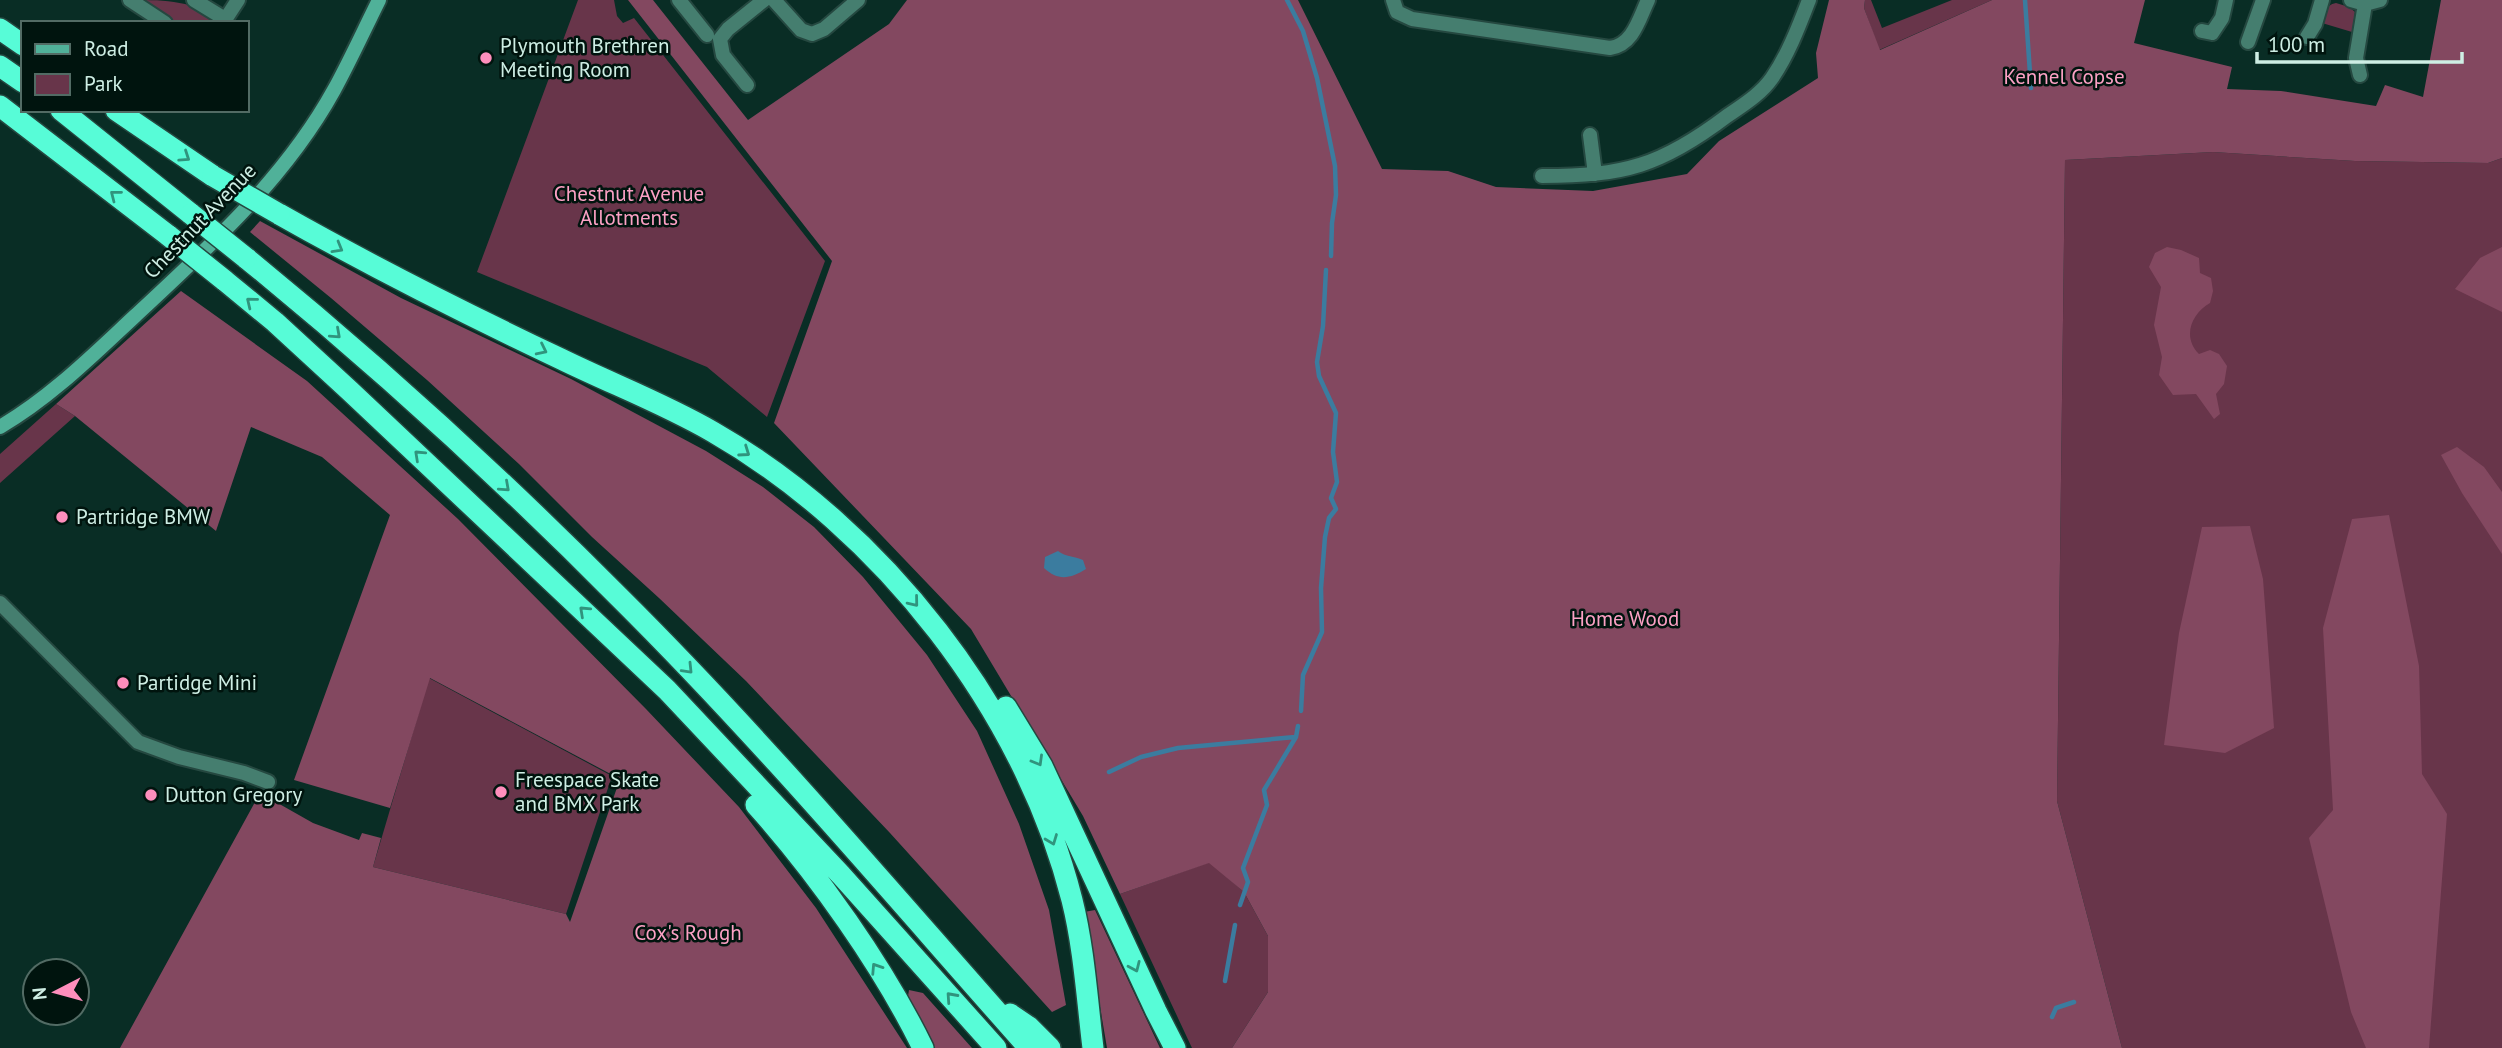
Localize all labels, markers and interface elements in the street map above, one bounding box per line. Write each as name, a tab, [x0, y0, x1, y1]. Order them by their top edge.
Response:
legend	[21, 21, 248, 112]
scale bar	[2257, 21, 2462, 65]
text: 100 m	[2268, 31, 2325, 58]
place label: Plymouth Brethren Meeting Room	[500, 32, 669, 83]
text: Road	[84, 35, 128, 62]
marker: Plymouth Brethren Meeting Room	[478, 50, 494, 66]
park label: Kennel Copse	[2003, 63, 2125, 90]
text: Park	[84, 70, 123, 97]
one-way arrow	[177, 148, 190, 161]
street label: Chestnut Avenue	[138, 157, 262, 284]
park label: Chestnut Avenue Allotments	[554, 180, 704, 231]
one-way arrow	[110, 190, 122, 203]
one-way arrow	[331, 240, 344, 253]
one-way arrow	[246, 298, 259, 310]
one-way arrow	[327, 326, 340, 338]
one-way arrow	[535, 341, 547, 355]
one-way arrow	[737, 444, 750, 456]
one-way arrow	[414, 451, 427, 464]
one-way arrow	[497, 478, 510, 491]
place label: Partridge BMW	[76, 503, 211, 530]
marker: Partridge BMW	[54, 509, 70, 525]
one-way arrow	[906, 594, 918, 607]
park label: Home Wood	[1571, 605, 1679, 632]
one-way arrow	[579, 607, 592, 620]
one-way arrow	[680, 661, 692, 674]
place label: Partidge Mini	[137, 669, 257, 696]
marker: Partidge Mini	[115, 675, 131, 691]
one-way arrow	[1030, 753, 1043, 766]
place label: Freespace Skate and BMX Park	[515, 766, 659, 817]
place label: Dutton Gregory	[165, 781, 303, 808]
marker: Freespace Skate and BMX Park	[493, 784, 509, 800]
marker: Dutton Gregory	[143, 787, 159, 803]
one-way arrow	[1044, 833, 1058, 845]
park label: Cox's Rough	[634, 919, 742, 946]
north arrow	[21, 957, 91, 1027]
one-way arrow	[1127, 959, 1141, 972]
one-way arrow	[872, 963, 885, 976]
text: N	[27, 986, 52, 1001]
one-way arrow	[946, 992, 959, 1005]

